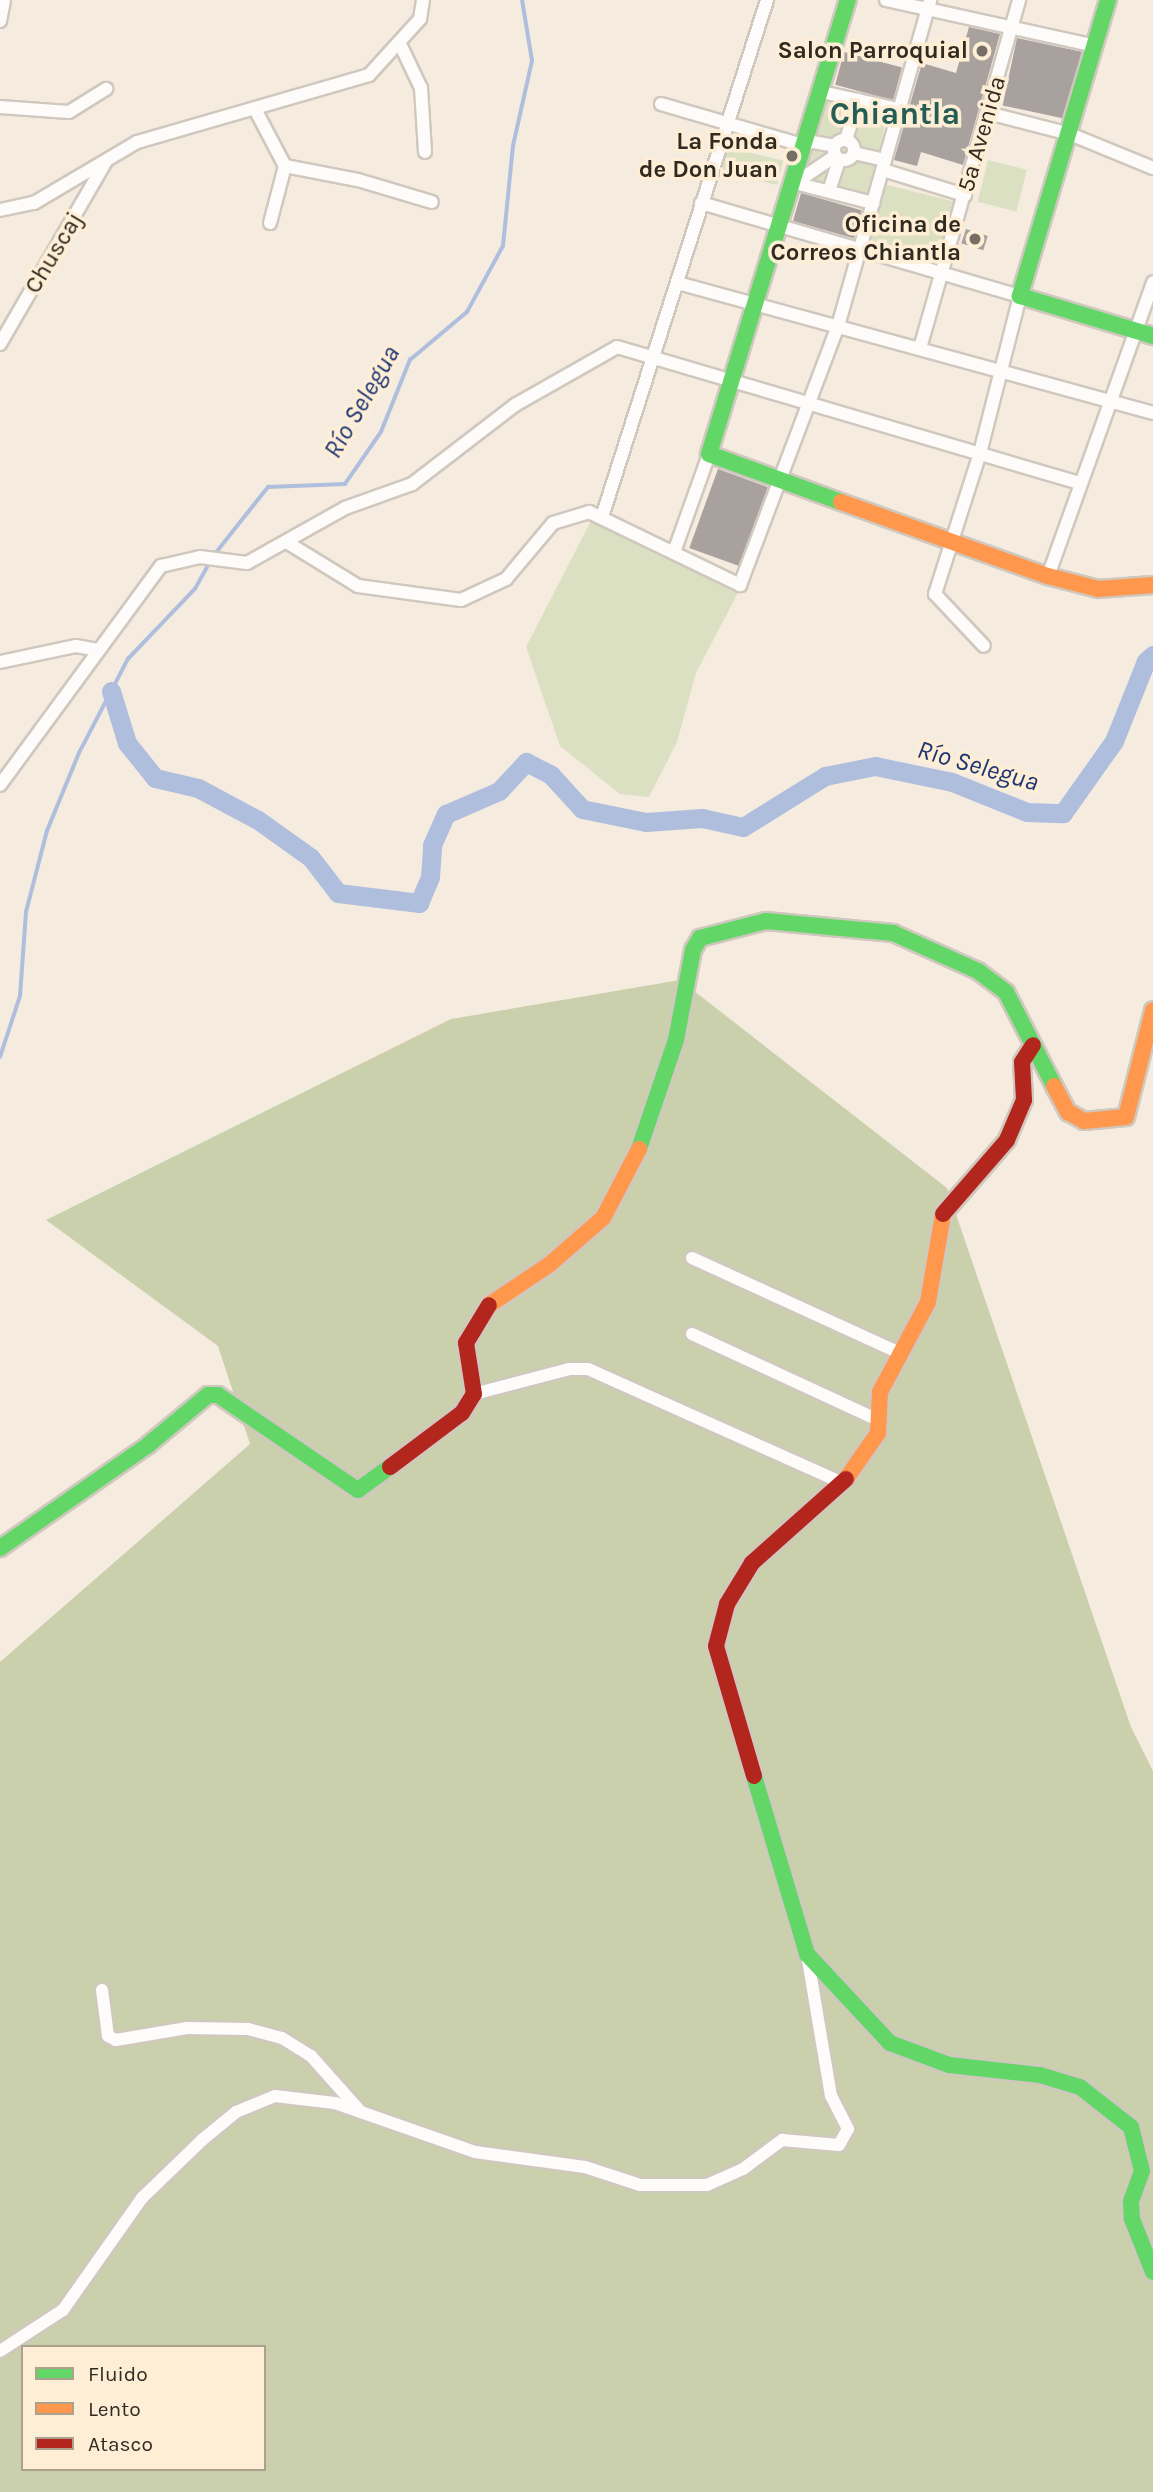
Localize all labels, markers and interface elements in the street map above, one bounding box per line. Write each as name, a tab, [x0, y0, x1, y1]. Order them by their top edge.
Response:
place label: Salon Parroquial	[777, 37, 968, 65]
marker: Salon Parroquial	[974, 43, 990, 59]
street label: 5a Avenida	[952, 73, 1012, 195]
district label: Chiantla	[830, 95, 960, 133]
place label: La Fonda de Don Juan	[639, 128, 778, 184]
marker: La Fonda de Don Juan	[784, 148, 800, 164]
street label: Chuscaj	[19, 207, 89, 299]
place label: Oficina de Correos Chiantla	[771, 211, 961, 267]
marker: Oficina de Correos Chiantla	[967, 231, 983, 247]
water label: Río Selegua	[317, 340, 407, 464]
water label: Río Selegua	[914, 734, 1042, 798]
legend	[21, 2345, 266, 2471]
text: Fluido	[88, 2362, 148, 2386]
text: Lento	[88, 2397, 141, 2421]
text: Atasco	[88, 2432, 153, 2456]

